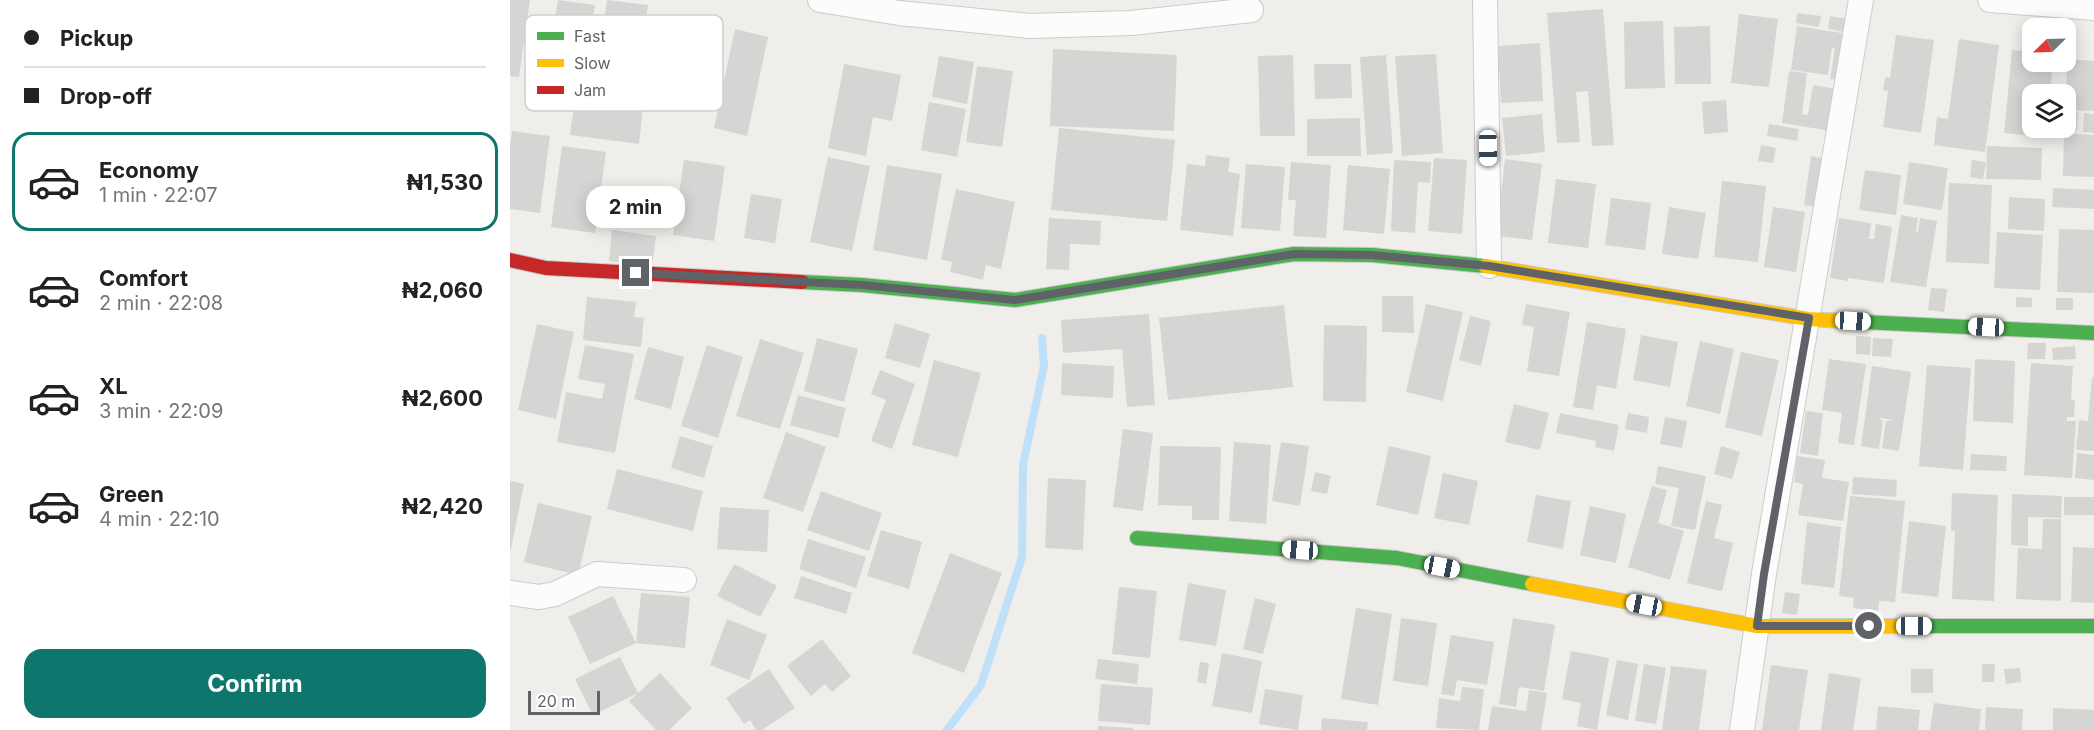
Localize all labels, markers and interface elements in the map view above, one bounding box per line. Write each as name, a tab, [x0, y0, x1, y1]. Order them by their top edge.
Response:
legend	[525, 15, 723, 111]
north arrow	[2022, 18, 2076, 72]
map controls	[2022, 18, 2076, 138]
text: Pickup	[60, 25, 134, 51]
text: Fast	[574, 26, 606, 46]
text: Slow	[574, 53, 611, 73]
text: Jam	[574, 80, 606, 100]
text: Drop-off	[60, 83, 152, 109]
button: layers	[2022, 84, 2076, 138]
car	[1479, 130, 1497, 166]
icon: car	[27, 155, 81, 209]
text: Economy	[99, 157, 199, 183]
text: ₦1,530	[407, 169, 483, 195]
text: 1 min · 22:07	[99, 183, 218, 207]
callout: 2 min	[586, 186, 686, 228]
text: 2 min	[609, 195, 662, 219]
route end	[622, 259, 649, 286]
icon: car	[27, 263, 81, 317]
text: Comfort	[99, 265, 188, 291]
text: ₦2,060	[402, 277, 483, 303]
text: 2 min · 22:08	[99, 291, 223, 315]
car	[1835, 311, 1871, 331]
car	[1968, 317, 2004, 337]
icon: car	[27, 371, 81, 425]
text: XL	[99, 373, 128, 399]
text: ₦2,600	[402, 385, 483, 411]
text: 3 min · 22:09	[99, 399, 223, 423]
icon: car	[27, 479, 81, 533]
text: Green	[99, 481, 164, 507]
text: ₦2,420	[402, 493, 483, 519]
text: 4 min · 22:10	[99, 507, 220, 531]
car	[1281, 540, 1319, 560]
car	[1423, 555, 1461, 579]
car	[1625, 593, 1663, 617]
route start	[1855, 612, 1882, 639]
car	[1896, 617, 1932, 635]
button: Confirm	[24, 649, 486, 718]
scale bar	[528, 688, 600, 716]
text: 20 m	[537, 691, 575, 711]

